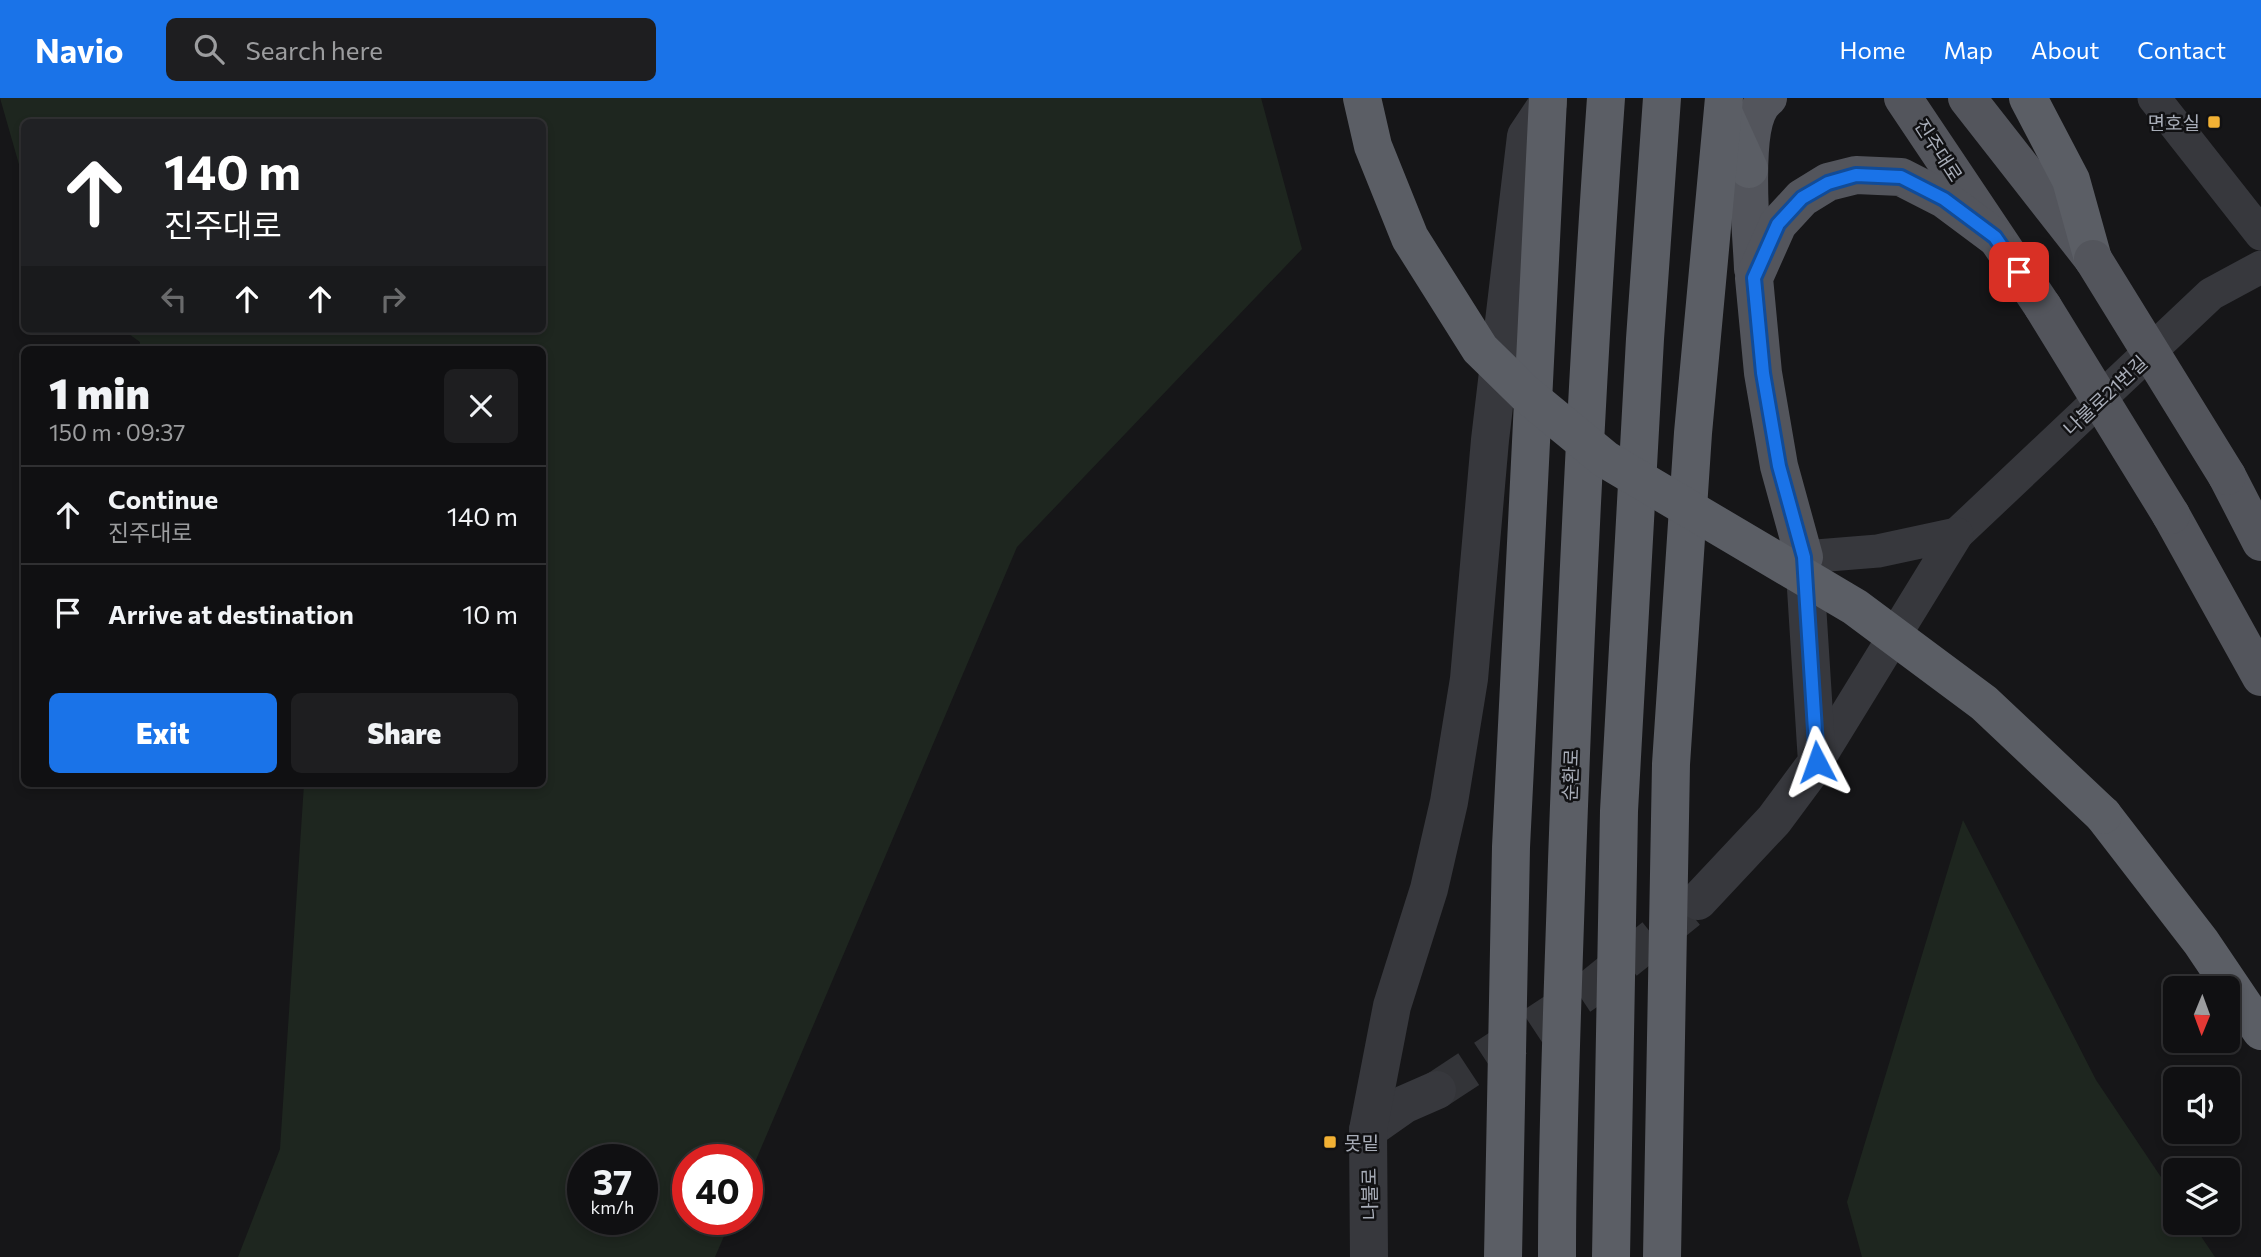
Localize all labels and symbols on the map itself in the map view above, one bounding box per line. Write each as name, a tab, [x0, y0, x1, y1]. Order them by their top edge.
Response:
place label: 면호실	[2148, 111, 2200, 134]
street label: 진주대로	[1910, 114, 1968, 186]
marker: 면호실	[2206, 114, 2222, 130]
pin	[1989, 242, 2049, 302]
street label: 나불로21번길	[2058, 350, 2152, 440]
position arrow	[1780, 725, 1854, 799]
street label: 순환로	[1558, 748, 1582, 802]
north arrow	[2163, 976, 2240, 1054]
place label: 못밑	[1344, 1131, 1379, 1154]
marker: 못밑	[1322, 1134, 1338, 1150]
speed limit sign: 40	[672, 1144, 763, 1235]
street label: 나불로	[1357, 1168, 1381, 1220]

